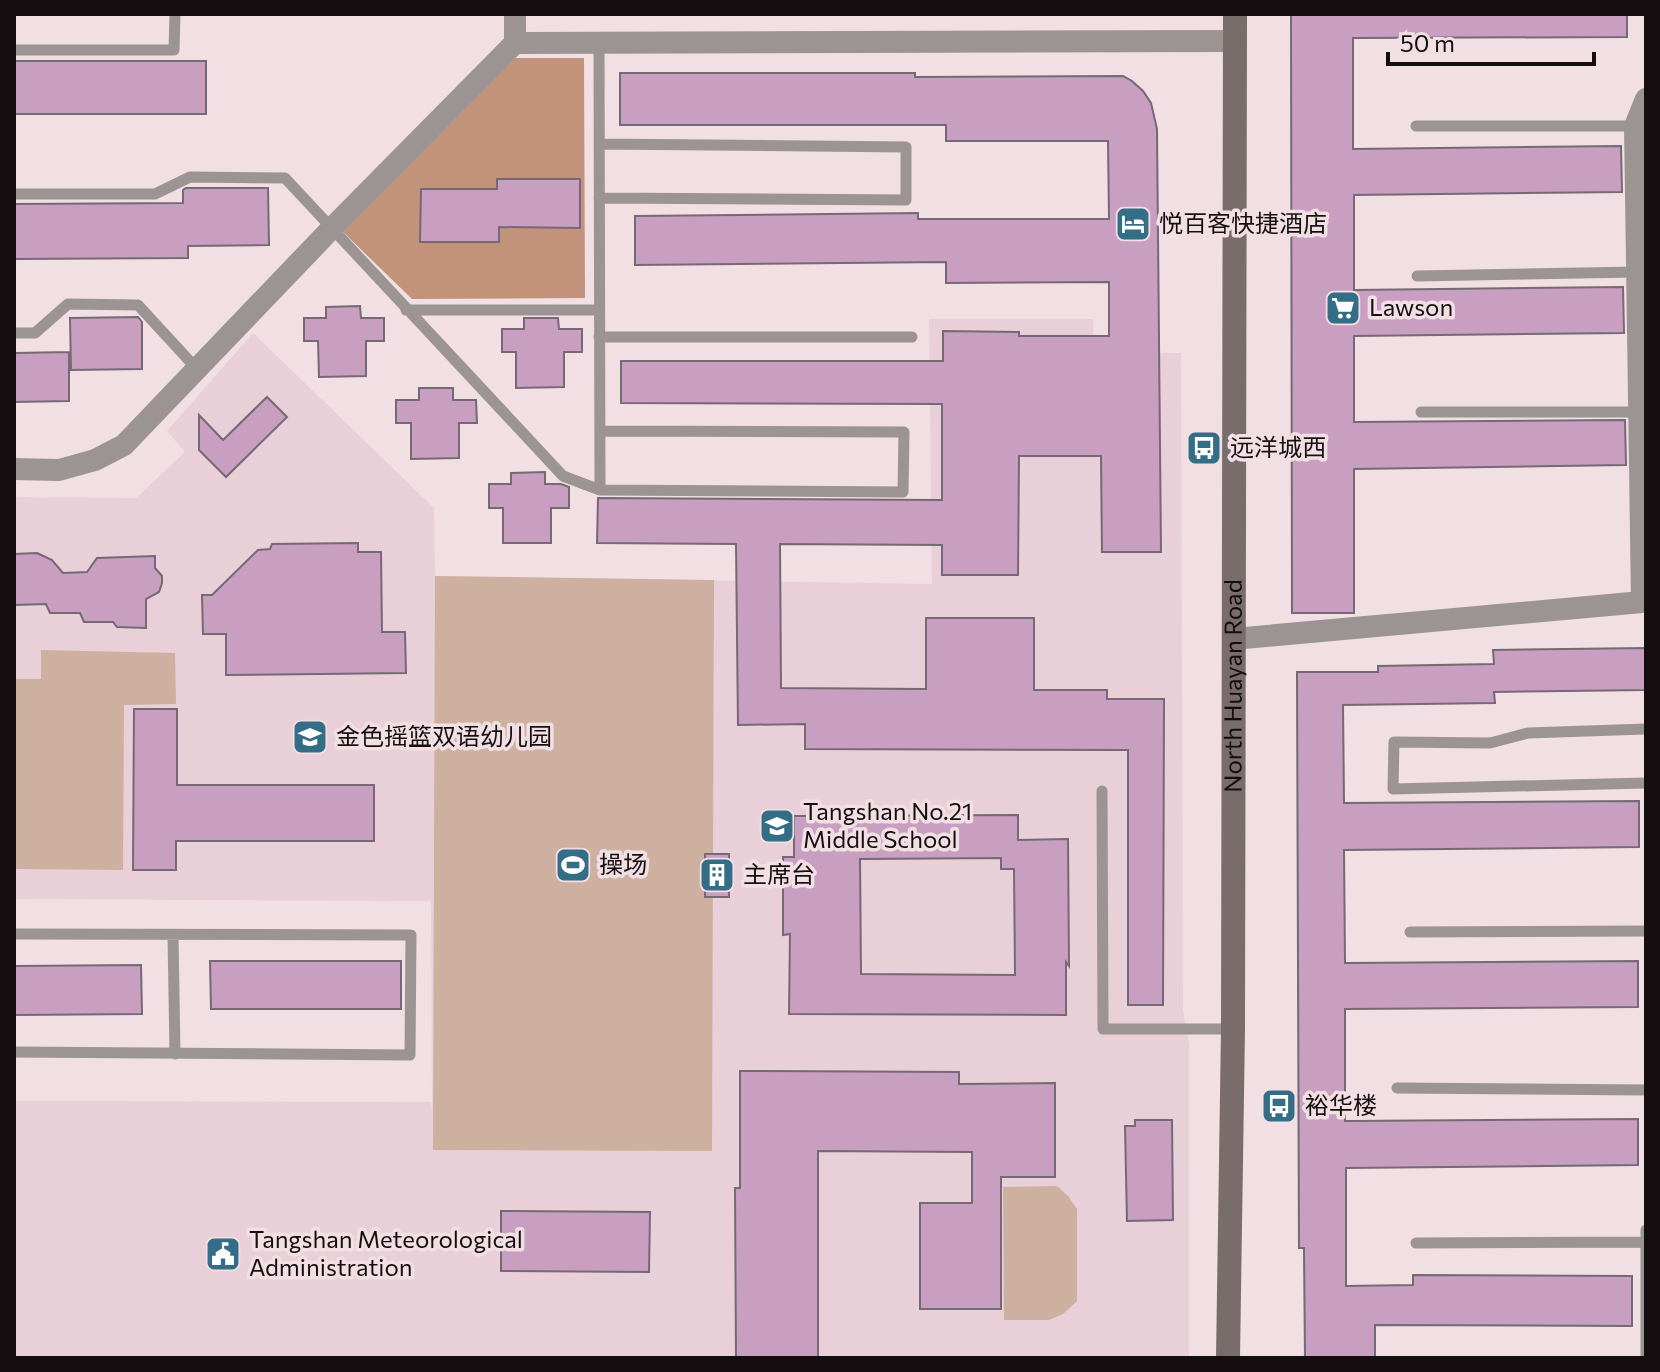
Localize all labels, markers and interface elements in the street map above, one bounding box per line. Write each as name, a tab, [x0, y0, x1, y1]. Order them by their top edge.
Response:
scale bar	[1388, 16, 1594, 66]
text: 50 m	[1400, 28, 1455, 57]
hotel icon: 悦百客快捷酒店	[1114, 205, 1152, 243]
place label: 悦百客快捷酒店	[1159, 208, 1327, 237]
supermarket icon: Lawson	[1324, 289, 1362, 327]
place label: Lawson	[1369, 292, 1453, 321]
bus stop icon: 远洋城西	[1185, 429, 1223, 467]
place label: 远洋城西	[1230, 432, 1326, 461]
street label: North Huayan Road	[1217, 579, 1247, 793]
school or university icon: 金色摇篮双语幼儿园	[291, 718, 329, 756]
place label: 金色摇篮双语幼儿园	[336, 721, 552, 750]
place label: Tangshan No.21 Middle School	[803, 796, 972, 853]
school or university icon: Tangshan No.21 Middle School	[758, 807, 796, 845]
sports icon: 操场	[554, 846, 592, 884]
place label: 操场	[599, 849, 647, 878]
building icon: 主席台	[698, 856, 736, 894]
place label: 主席台	[743, 859, 815, 888]
bus stop icon: 裕华楼	[1260, 1087, 1298, 1125]
place label: 裕华楼	[1305, 1090, 1377, 1119]
place label: Tangshan Meteorological Administration	[249, 1224, 523, 1281]
public building icon: Tangshan Meteorological Administration	[204, 1235, 242, 1273]

